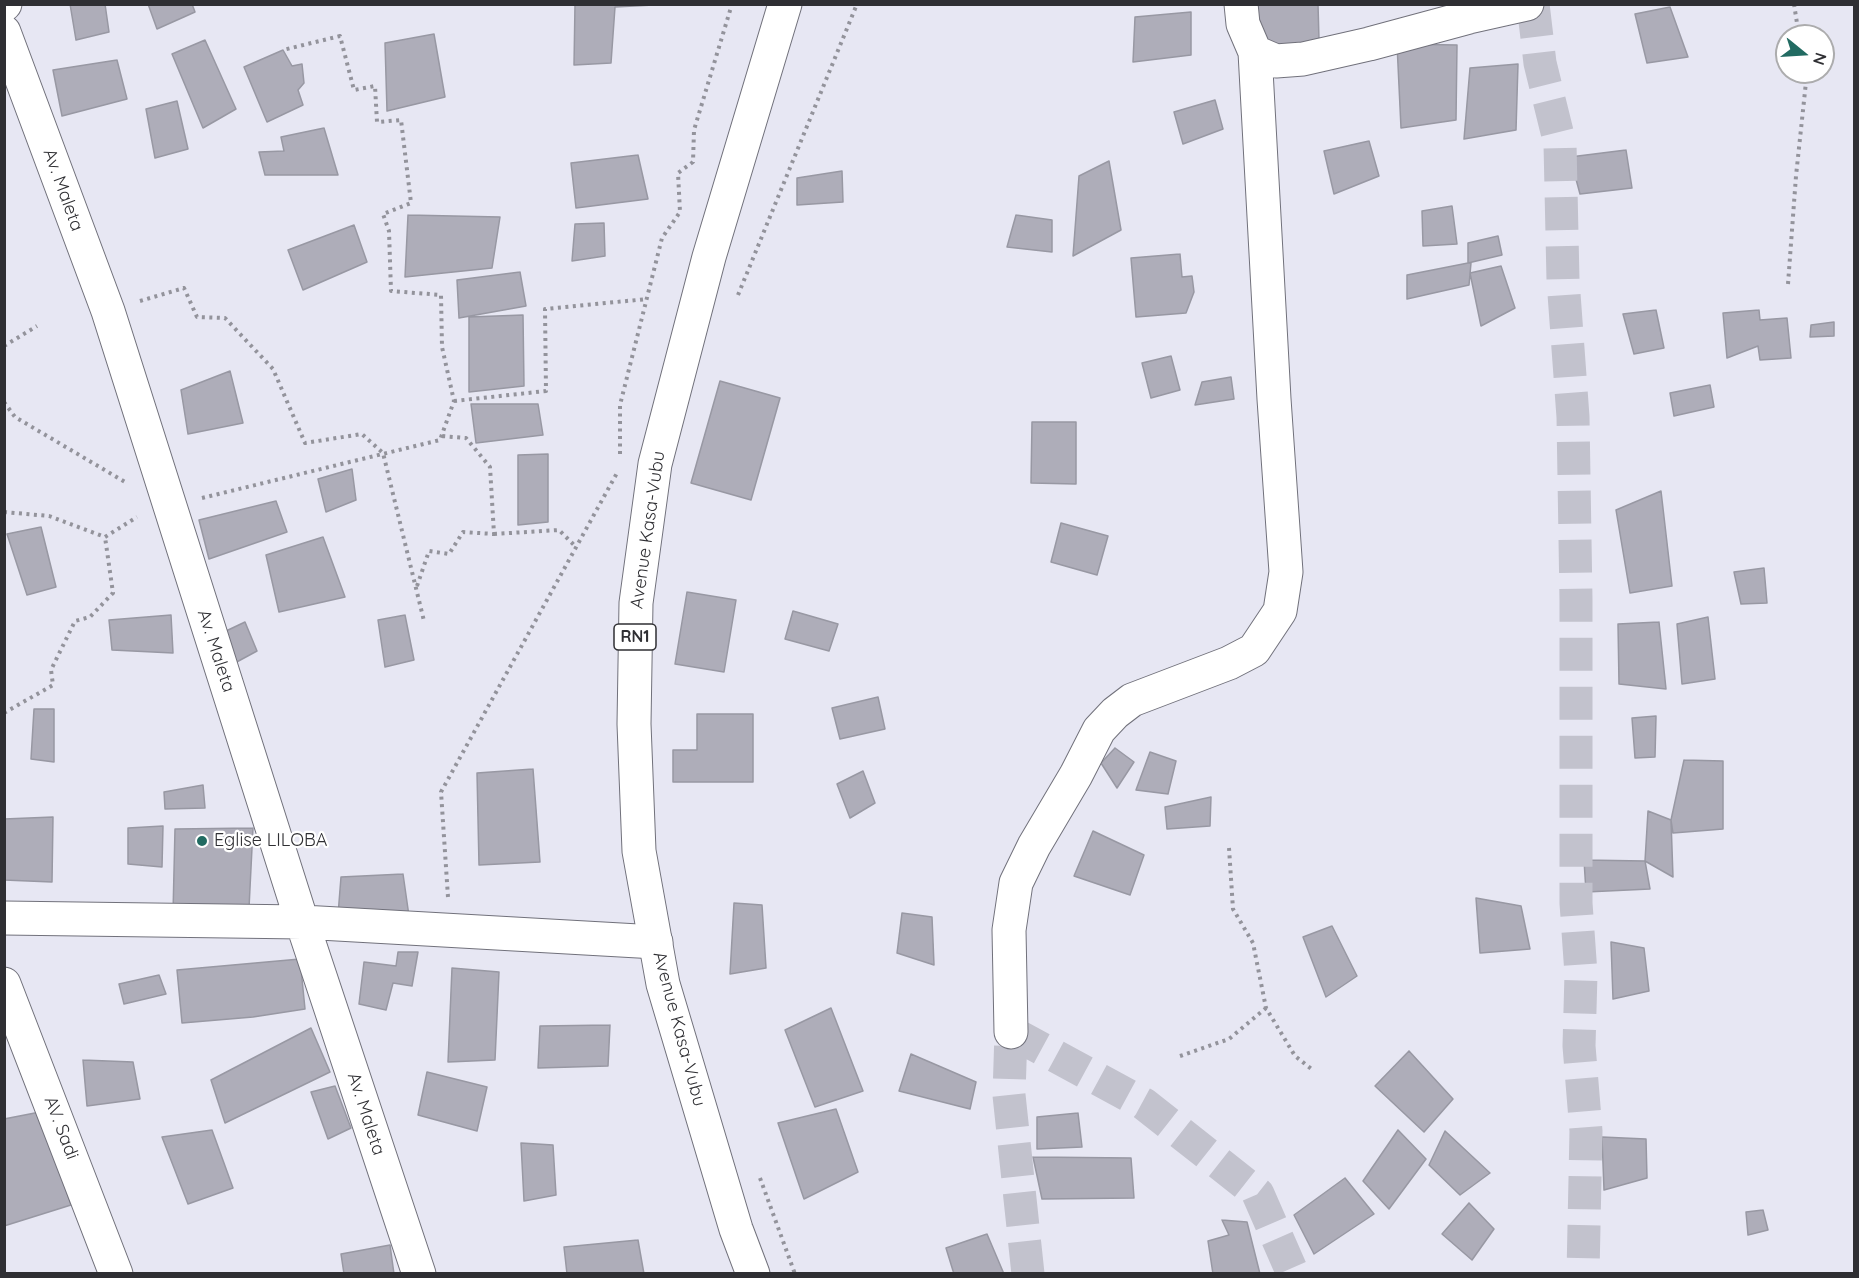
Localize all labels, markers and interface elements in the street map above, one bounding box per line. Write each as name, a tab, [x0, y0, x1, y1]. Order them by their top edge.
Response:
north arrow	[1775, 24, 1835, 84]
text: N	[1809, 50, 1832, 68]
street label: Av. Maleta	[38, 146, 88, 234]
street label: Avenue Kasa-Vubu	[626, 450, 670, 610]
street label: Av. Maleta	[192, 607, 240, 695]
road number: RN1	[614, 624, 656, 650]
place label: Eglise LILOBA	[214, 830, 327, 852]
marker: Eglise LILOBA	[195, 834, 209, 848]
street label: Avenue Kasa-Vubu	[648, 949, 710, 1109]
street label: Av. Maleta	[342, 1070, 390, 1158]
street label: AV. Sadi	[39, 1093, 83, 1163]

